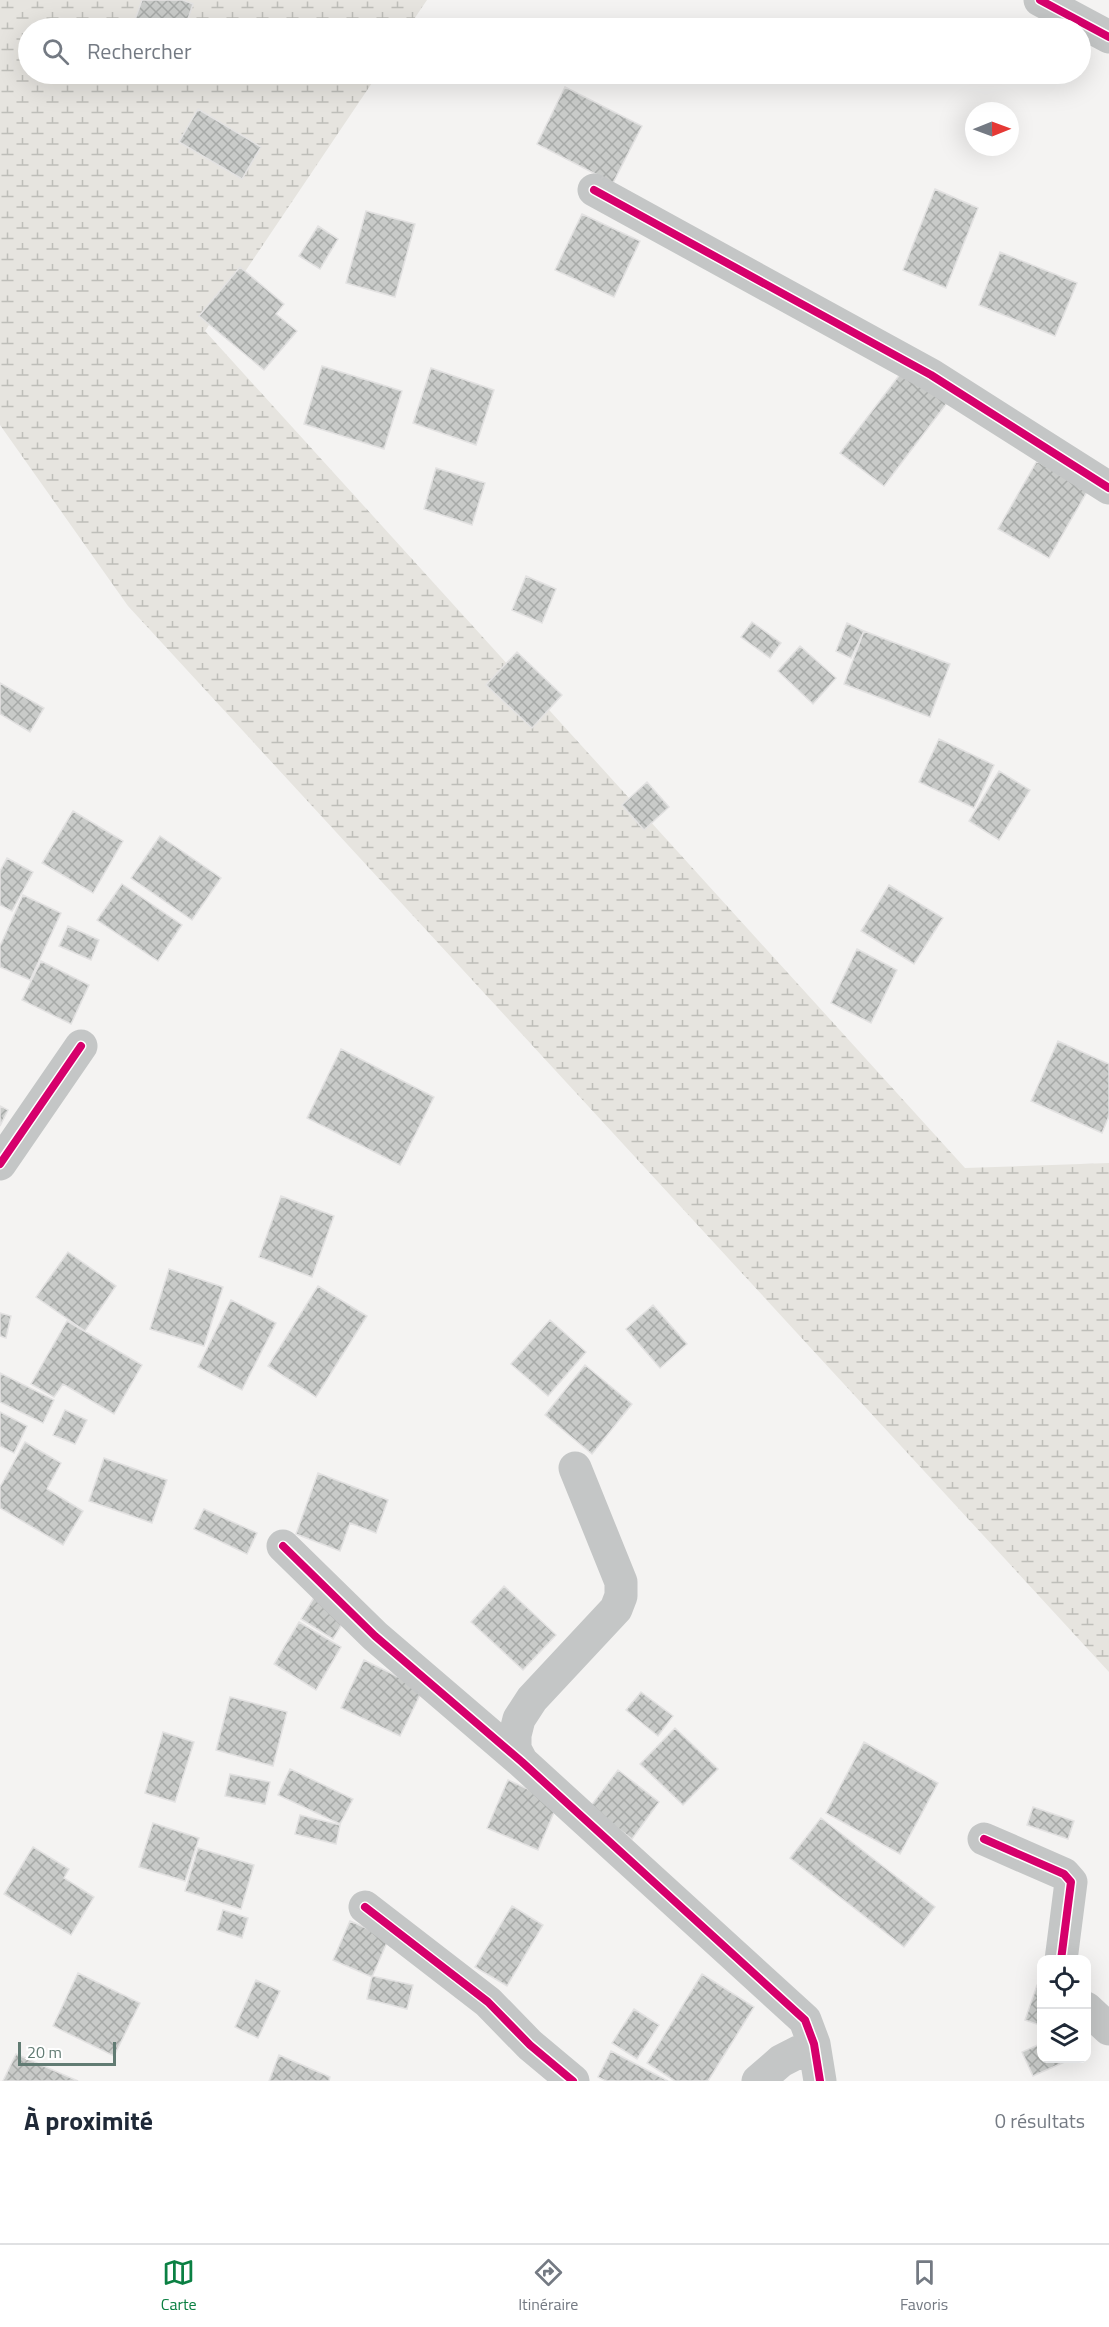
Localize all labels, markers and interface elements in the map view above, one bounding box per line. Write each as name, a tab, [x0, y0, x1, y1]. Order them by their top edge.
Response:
search box	[18, 18, 1091, 84]
text: Rechercher	[87, 34, 192, 68]
icon: search	[39, 35, 72, 68]
north arrow	[965, 102, 1019, 156]
map controls	[1037, 1955, 1091, 2063]
button: locate	[1037, 1955, 1091, 2009]
button: layers	[1037, 2009, 1091, 2063]
scale bar	[18, 2039, 116, 2066]
text: 20 m	[27, 2040, 62, 2064]
text: À proximité	[24, 2101, 153, 2140]
text: 0 résultats	[995, 2105, 1085, 2136]
tab: Carte	[161, 2256, 197, 2316]
tab: Itinéraire	[518, 2256, 578, 2316]
tab: Favoris	[900, 2256, 948, 2316]

